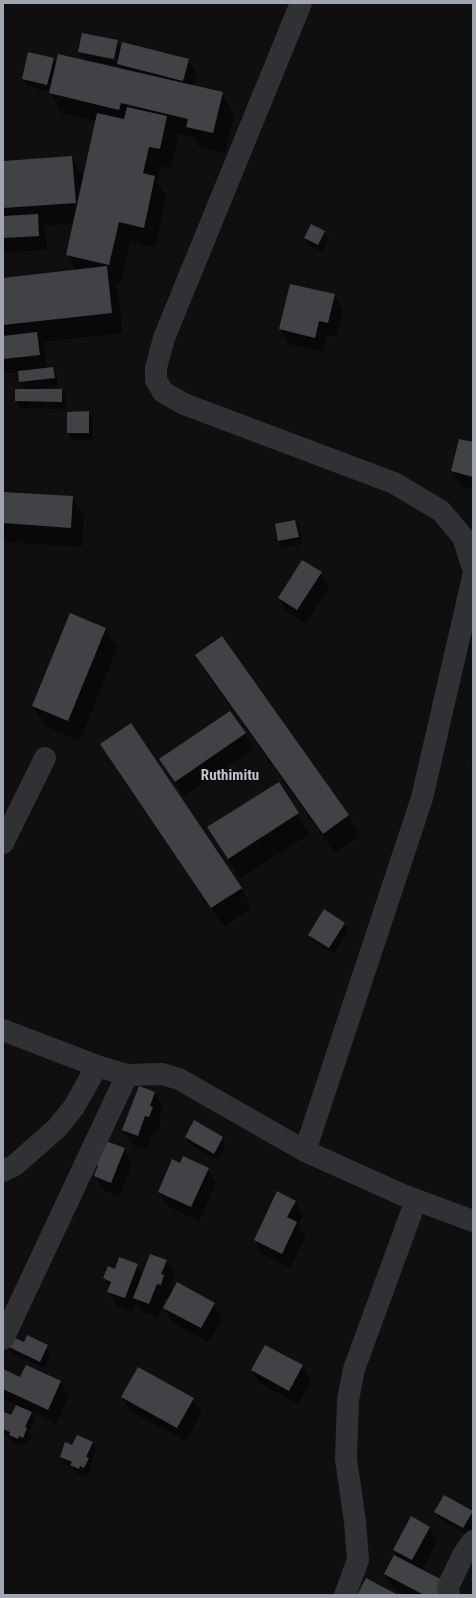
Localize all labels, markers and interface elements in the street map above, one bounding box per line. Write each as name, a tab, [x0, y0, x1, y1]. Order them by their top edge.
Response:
district label: Ruthimitu	[201, 767, 259, 785]

